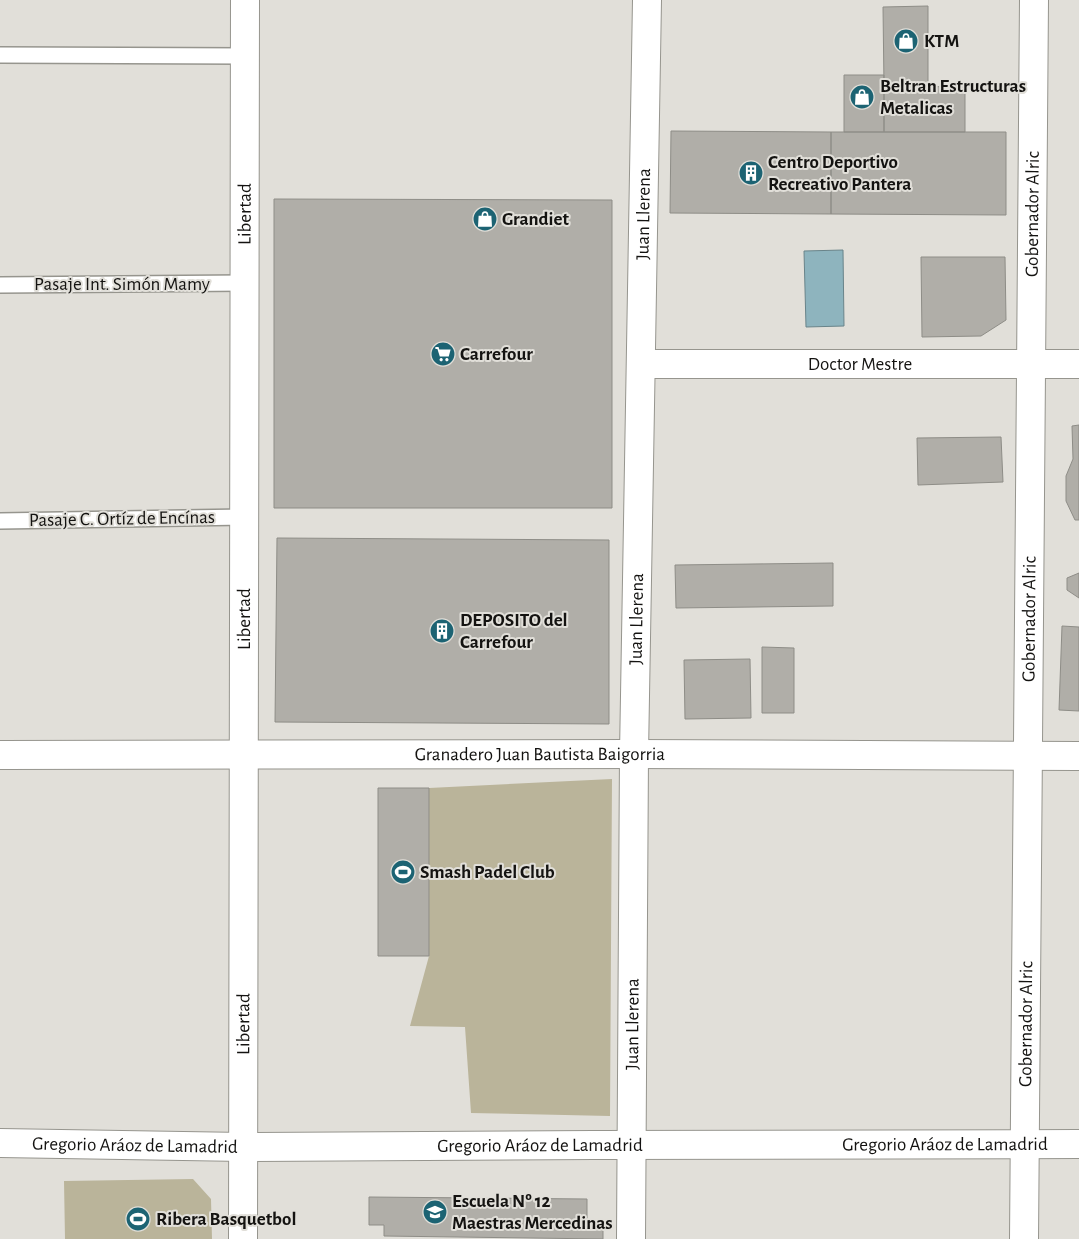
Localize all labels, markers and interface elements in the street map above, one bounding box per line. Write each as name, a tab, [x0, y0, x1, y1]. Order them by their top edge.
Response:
shop icon: KTM	[893, 28, 919, 54]
place label: KTM	[924, 32, 959, 51]
place label: Beltran Estructuras Metalicas	[880, 77, 1026, 118]
shop icon: Beltran Estructuras Metalicas	[849, 84, 875, 110]
street label: Gobernador Alric	[1022, 151, 1042, 277]
place label: Centro Deportivo Recreativo Pantera	[768, 153, 911, 194]
building icon: Centro Deportivo Recreativo Pantera	[738, 160, 764, 186]
street label: Juan Llerena	[633, 168, 654, 260]
street label: Libertad	[235, 183, 254, 245]
shop icon: Grandiet	[472, 206, 498, 232]
place label: Grandiet	[502, 210, 569, 229]
street label: Pasaje Int. Simón Mamy	[34, 275, 210, 294]
supermarket icon: Carrefour	[430, 341, 456, 367]
place label: Carrefour	[460, 345, 533, 364]
street label: Doctor Mestre	[808, 355, 912, 374]
street label: Pasaje C. Ortíz de Encínas	[29, 508, 215, 530]
street label: Gobernador Alric	[1019, 556, 1039, 682]
street label: Juan Llerena	[626, 573, 647, 665]
street label: Libertad	[234, 588, 254, 650]
place label: DEPOSITO del Carrefour	[460, 611, 568, 652]
building icon: DEPOSITO del Carrefour	[429, 618, 455, 644]
street label: Granadero Juan Bautista Baigorria	[415, 744, 665, 764]
sports icon: Smash Padel Club	[390, 859, 416, 885]
place label: Smash Padel Club	[420, 863, 555, 882]
street label: Gobernador Alric	[1016, 961, 1036, 1087]
street label: Juan Llerena	[623, 978, 642, 1070]
street label: Libertad	[234, 993, 253, 1055]
street label: Gregorio Aráoz de Lamadrid	[32, 1134, 238, 1156]
street label: Gregorio Aráoz de Lamadrid	[437, 1135, 643, 1155]
street label: Gregorio Aráoz de Lamadrid	[842, 1135, 1048, 1154]
place label: Escuela Nº 12 Maestras Mercedinas	[452, 1192, 613, 1233]
school or university icon: Escuela Nº 12 Maestras Mercedinas	[422, 1199, 448, 1225]
sports icon: Ribera Basquetbol	[125, 1206, 151, 1232]
place label: Ribera Basquetbol	[156, 1210, 296, 1229]

